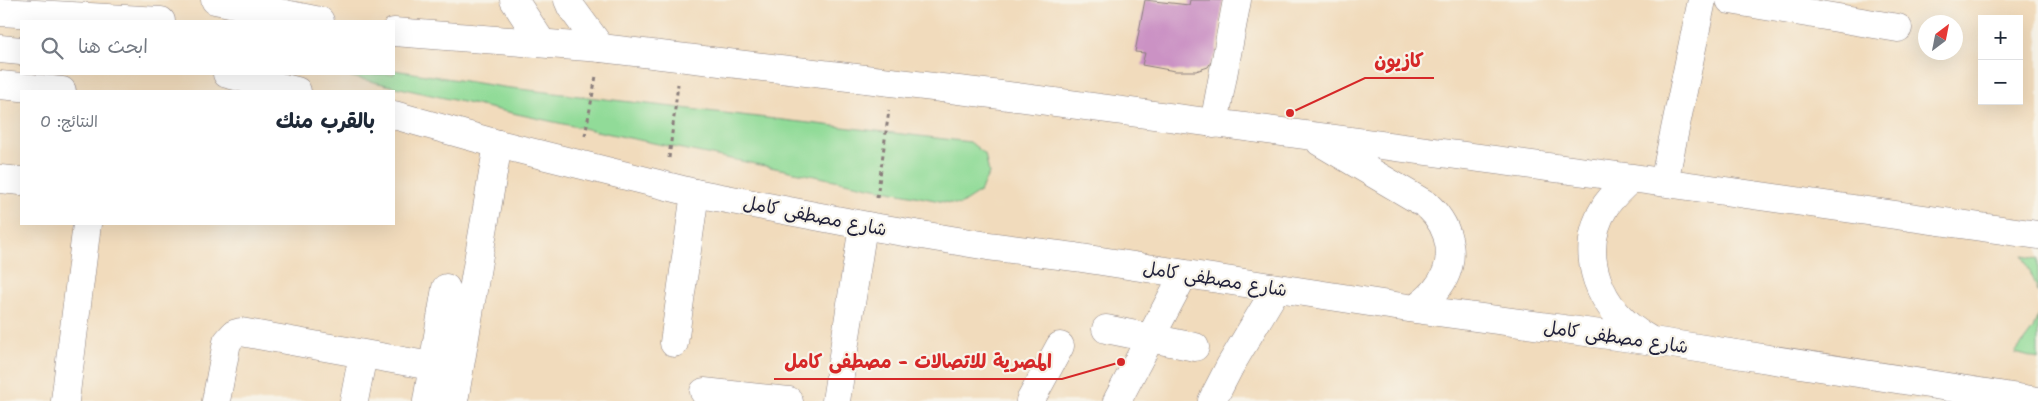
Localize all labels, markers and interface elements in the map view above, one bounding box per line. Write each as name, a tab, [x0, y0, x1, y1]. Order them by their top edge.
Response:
north arrow	[1918, 15, 1963, 60]
map controls	[1978, 15, 2023, 105]
button: +	[1978, 15, 2023, 60]
search box	[20, 20, 395, 75]
icon: search	[38, 34, 66, 62]
text: ابحث هنا	[78, 34, 148, 59]
callout: كازيون	[1365, 44, 1434, 78]
text: كازيون	[1374, 48, 1424, 74]
button: −	[1978, 60, 2023, 105]
text: بالقرب منك	[276, 107, 375, 135]
text: النتائج: 0	[40, 111, 98, 132]
street label: شارع مصطفى كامل	[741, 190, 889, 242]
street label: شارع مصطفى كامل	[1141, 256, 1289, 302]
street label: شارع مصطفى كامل	[1542, 315, 1690, 359]
callout: المصرية للاتصالات - مصطفى كامل	[774, 345, 1062, 379]
text: المصرية للاتصالات - مصطفى كامل	[784, 349, 1052, 374]

